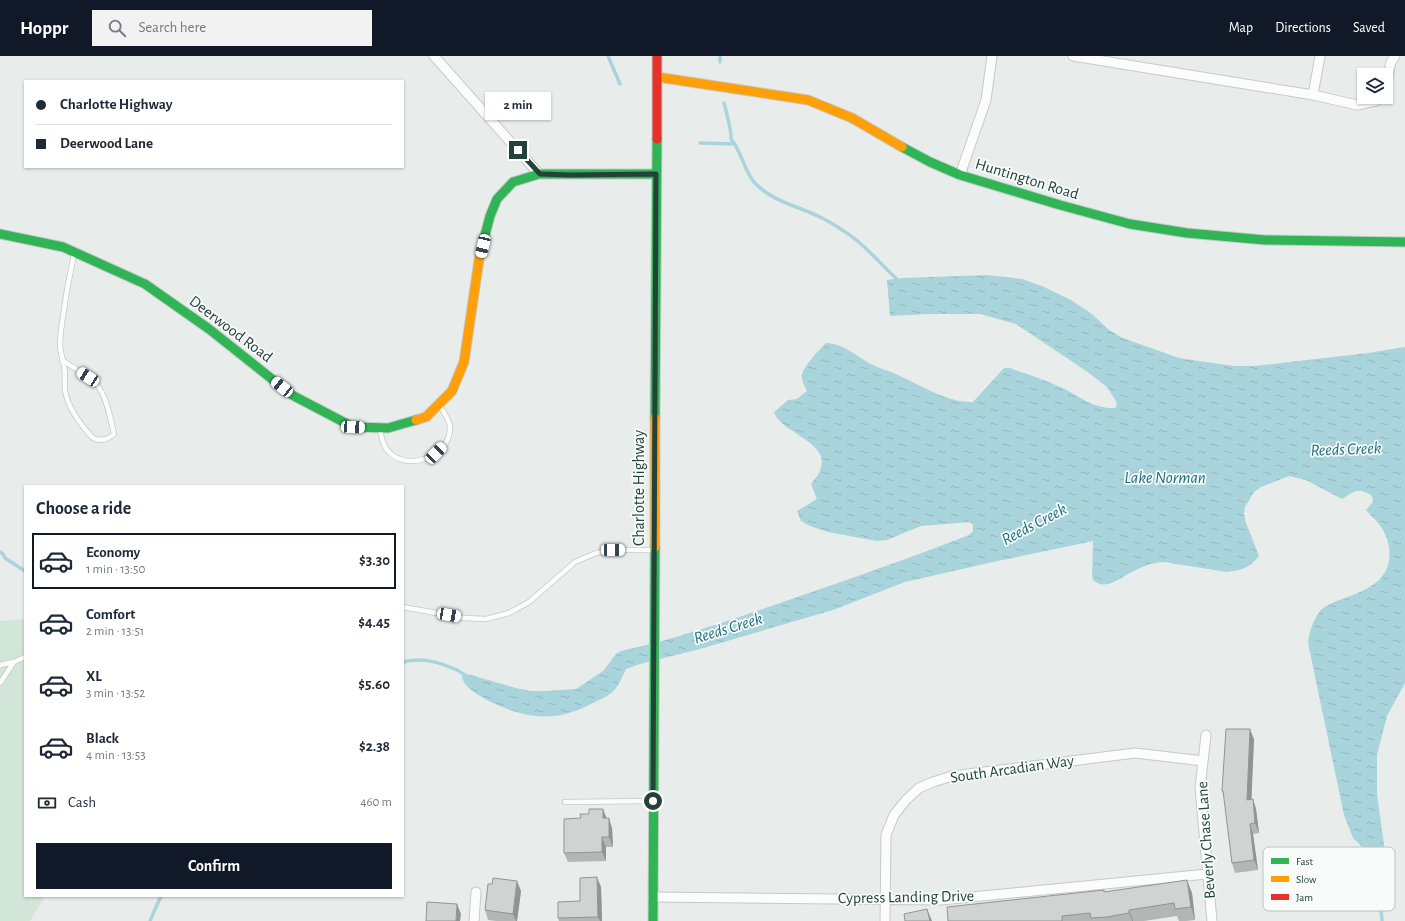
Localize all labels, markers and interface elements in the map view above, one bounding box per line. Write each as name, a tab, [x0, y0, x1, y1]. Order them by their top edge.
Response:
search box	[92, 10, 372, 46]
icon: search	[106, 17, 128, 39]
text: Hoppr	[20, 19, 68, 38]
text: Search here	[138, 20, 206, 35]
text: Map	[1229, 21, 1253, 35]
text: Directions	[1275, 21, 1331, 35]
text: Saved	[1353, 21, 1385, 35]
map controls	[1357, 68, 1393, 104]
button: layers	[1357, 68, 1393, 104]
callout: 2 min	[485, 92, 551, 120]
text: Charlotte Highway	[60, 97, 172, 112]
text: 2 min	[504, 99, 532, 112]
text: Deerwood Lane	[60, 136, 153, 151]
route end	[509, 141, 527, 159]
street label: Huntington Road	[973, 156, 1081, 202]
car	[474, 233, 492, 259]
street label: Deerwood Road	[186, 293, 276, 365]
car	[75, 365, 101, 389]
car	[269, 375, 295, 399]
car	[341, 420, 365, 434]
street label: Charlotte Highway	[631, 430, 648, 546]
water label: Reeds Creek	[1310, 439, 1382, 459]
car	[423, 440, 449, 466]
water label: Lake Norman	[1124, 469, 1206, 486]
text: Choose a ride	[36, 500, 131, 518]
water label: Reeds Creek	[999, 500, 1069, 548]
icon: car	[38, 543, 74, 579]
car	[601, 544, 625, 556]
text: Economy	[86, 545, 140, 560]
text: $3.30	[359, 553, 390, 568]
text: 1 min · 13:50	[86, 563, 145, 576]
icon: car	[38, 605, 74, 641]
text: Comfort	[86, 607, 135, 622]
car	[436, 607, 462, 623]
water label: Reeds Creek	[692, 609, 765, 647]
text: $4.45	[358, 615, 390, 630]
text: 2 min · 13:51	[86, 625, 144, 638]
icon: car	[38, 667, 74, 703]
text: XL	[86, 669, 102, 684]
text: $5.60	[358, 677, 390, 692]
text: 3 min · 13:52	[86, 687, 145, 700]
icon: car	[38, 729, 74, 765]
text: Black	[86, 731, 119, 746]
text: $2.38	[359, 739, 390, 754]
text: 4 min · 13:53	[86, 749, 146, 762]
street label: South Arcadian Way	[949, 752, 1075, 787]
street label: Beverly Chase Lane	[1194, 781, 1219, 899]
icon: cash	[36, 792, 58, 814]
route start	[644, 792, 662, 810]
text: Cash	[68, 795, 96, 810]
text: 460 m	[360, 796, 392, 809]
button: Confirm	[36, 843, 392, 889]
legend	[1263, 847, 1395, 911]
text: Fast	[1296, 856, 1314, 867]
text: Slow	[1296, 874, 1317, 885]
street label: Cypress Landing Drive	[838, 888, 974, 907]
text: Jam	[1296, 892, 1313, 903]

